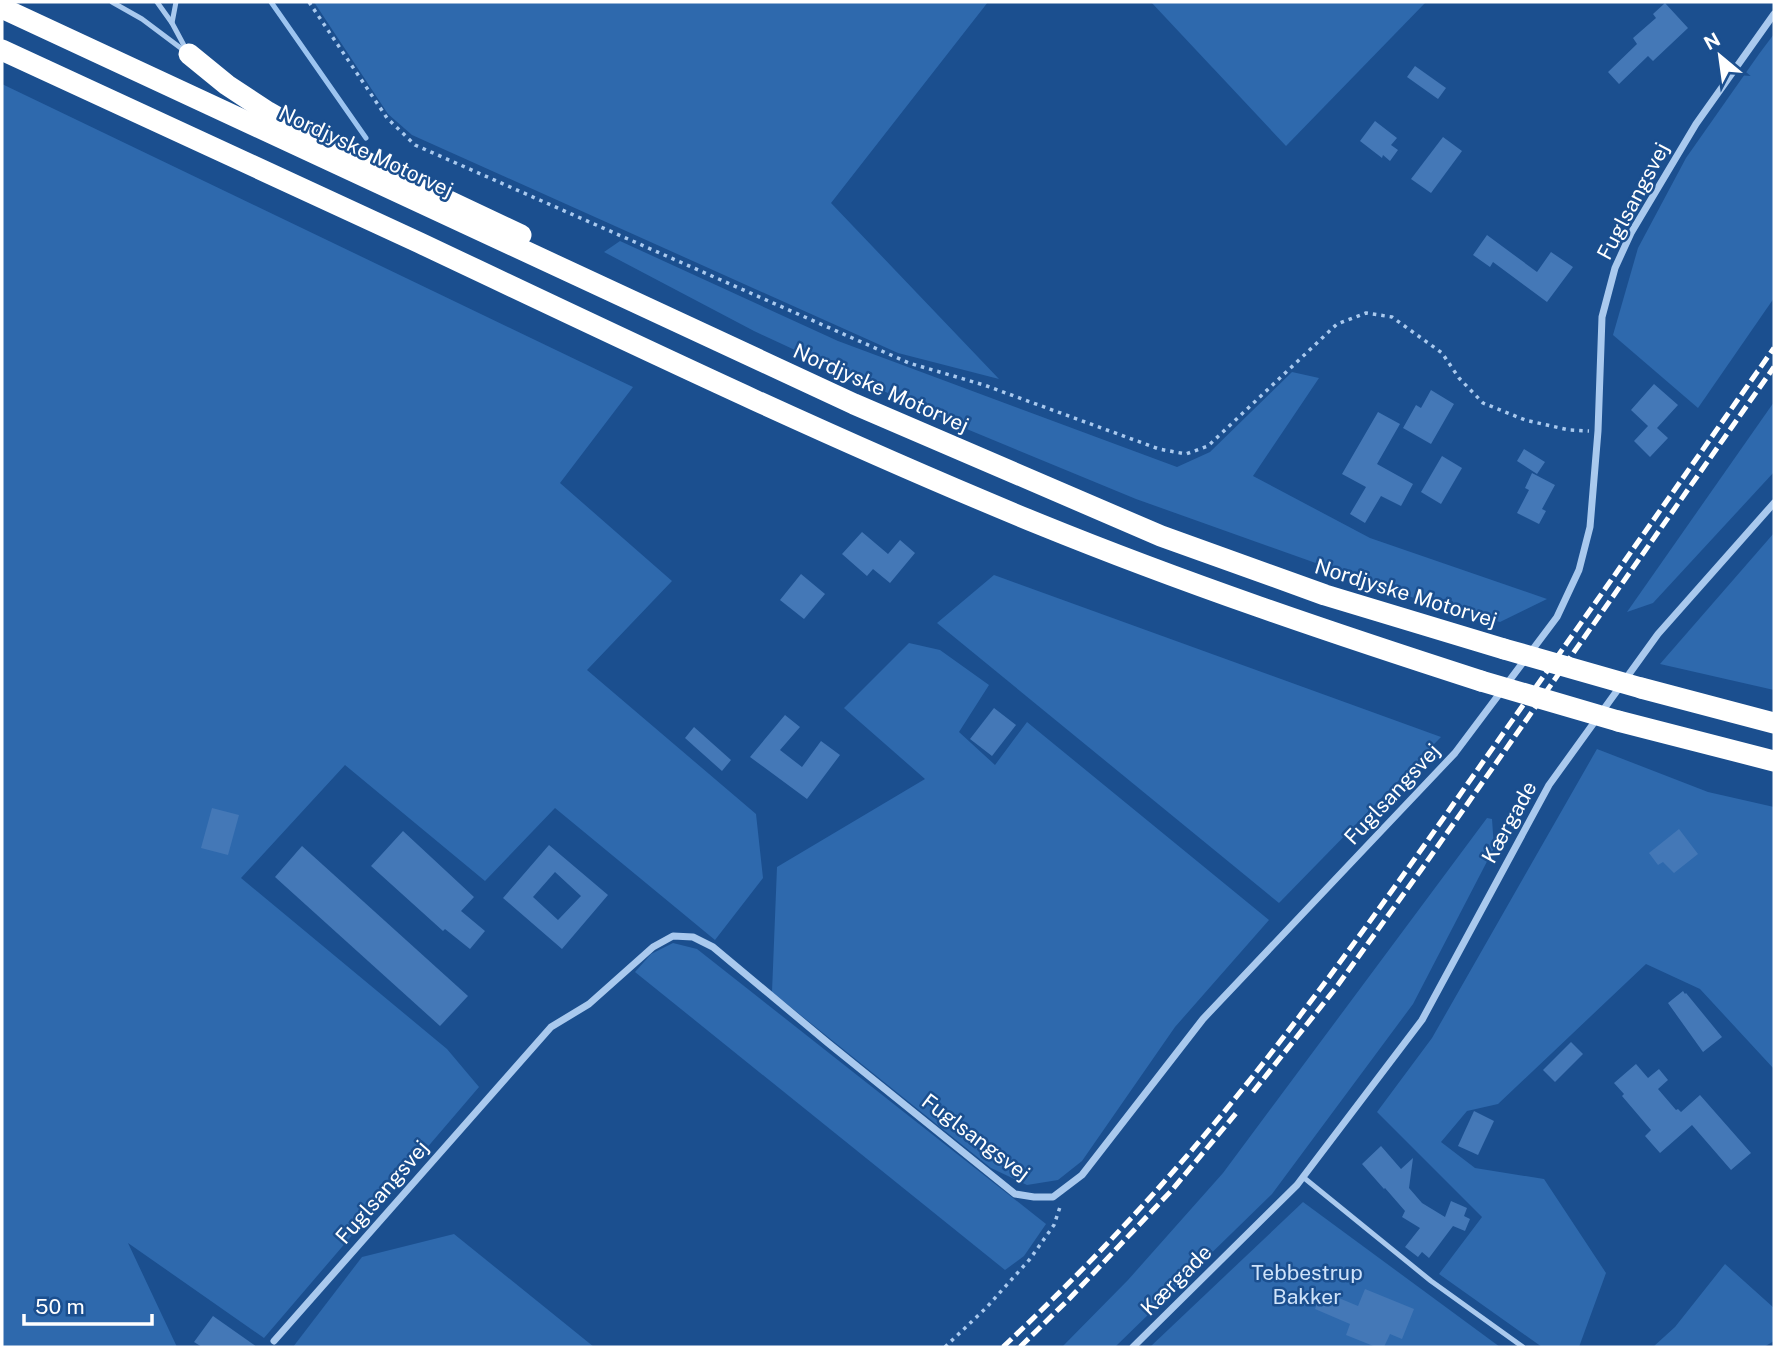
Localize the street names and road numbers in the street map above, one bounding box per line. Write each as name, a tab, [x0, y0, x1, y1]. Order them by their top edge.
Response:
street label: Nordjyske Motorvej	[275, 100, 457, 202]
street label: Fuglsangsvej	[1592, 138, 1674, 264]
street label: Nordjyske Motorvej	[789, 338, 973, 438]
street label: Nordjyske Motorvej	[1312, 553, 1500, 633]
street label: Fuglsangsvej	[1339, 738, 1445, 850]
street label: Kærgade	[1476, 777, 1542, 867]
street label: Fuglsangsvej	[917, 1088, 1035, 1186]
street label: Fuglsangsvej	[330, 1135, 434, 1249]
street label: Kærgade	[1135, 1239, 1217, 1321]

